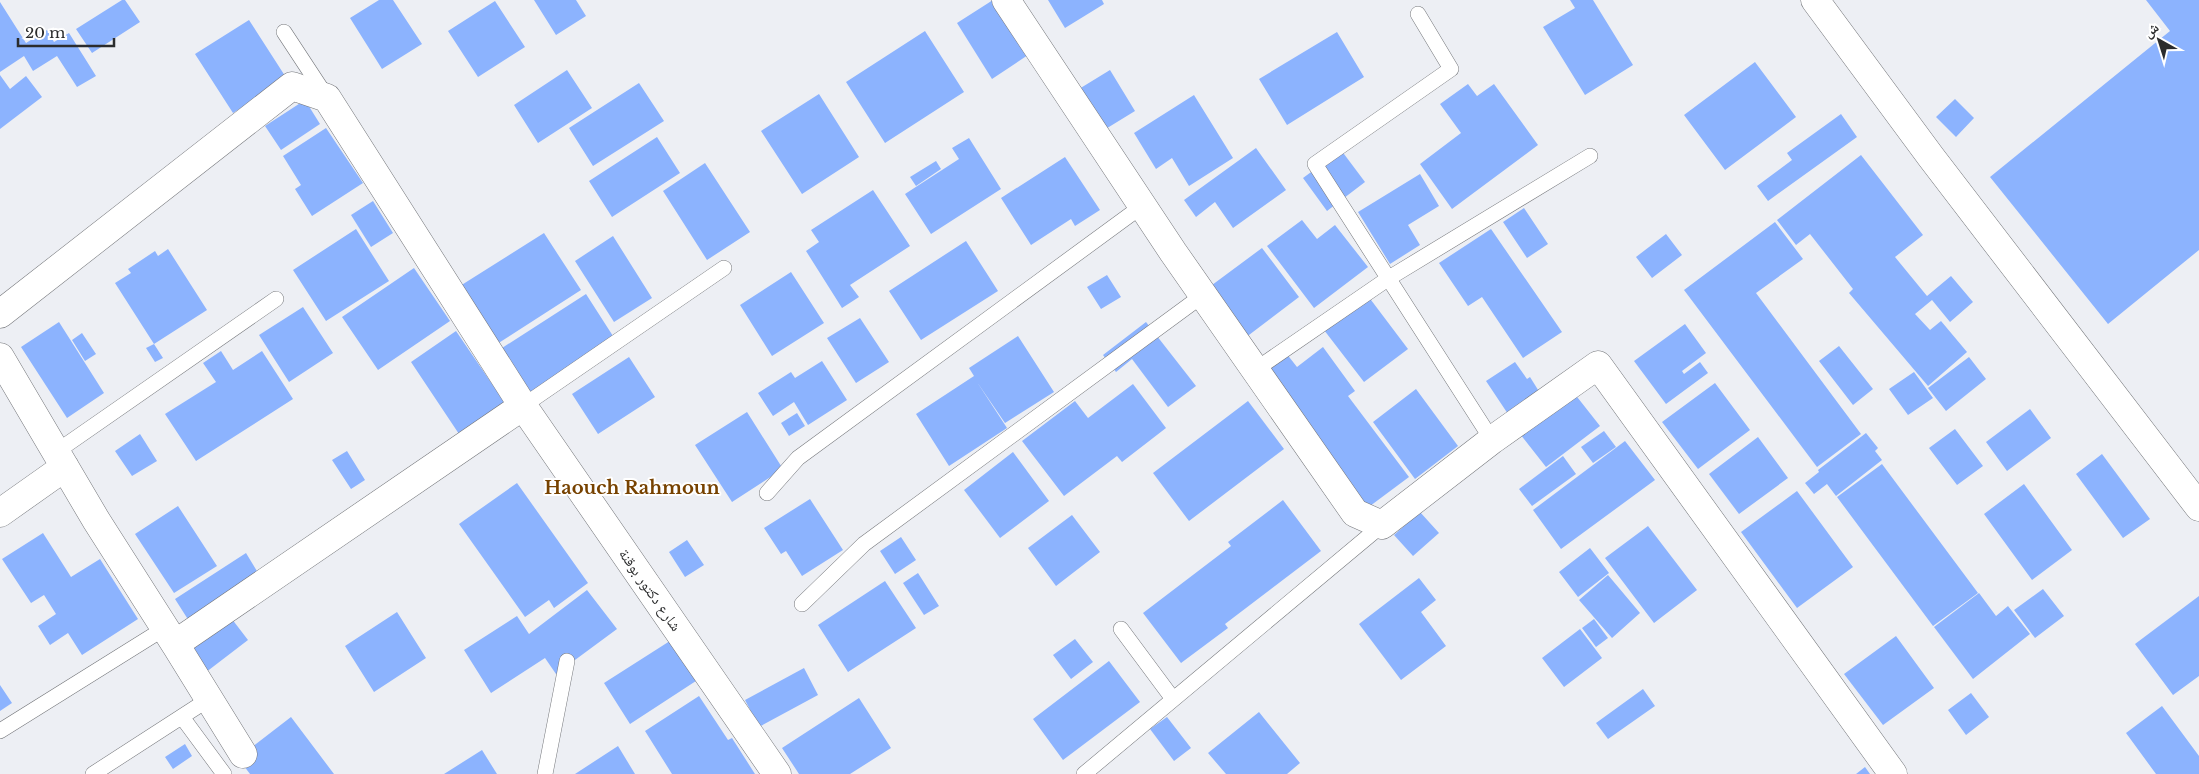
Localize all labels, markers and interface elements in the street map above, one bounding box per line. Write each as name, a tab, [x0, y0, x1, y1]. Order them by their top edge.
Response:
scale bar	[18, 15, 114, 47]
north arrow	[2134, 15, 2184, 65]
text: ش	[2139, 18, 2162, 42]
text: 20 m	[25, 23, 65, 42]
district label: Haouch Rahmoun	[544, 477, 720, 499]
street label: شارع دكتور بوقنة	[614, 545, 686, 635]

